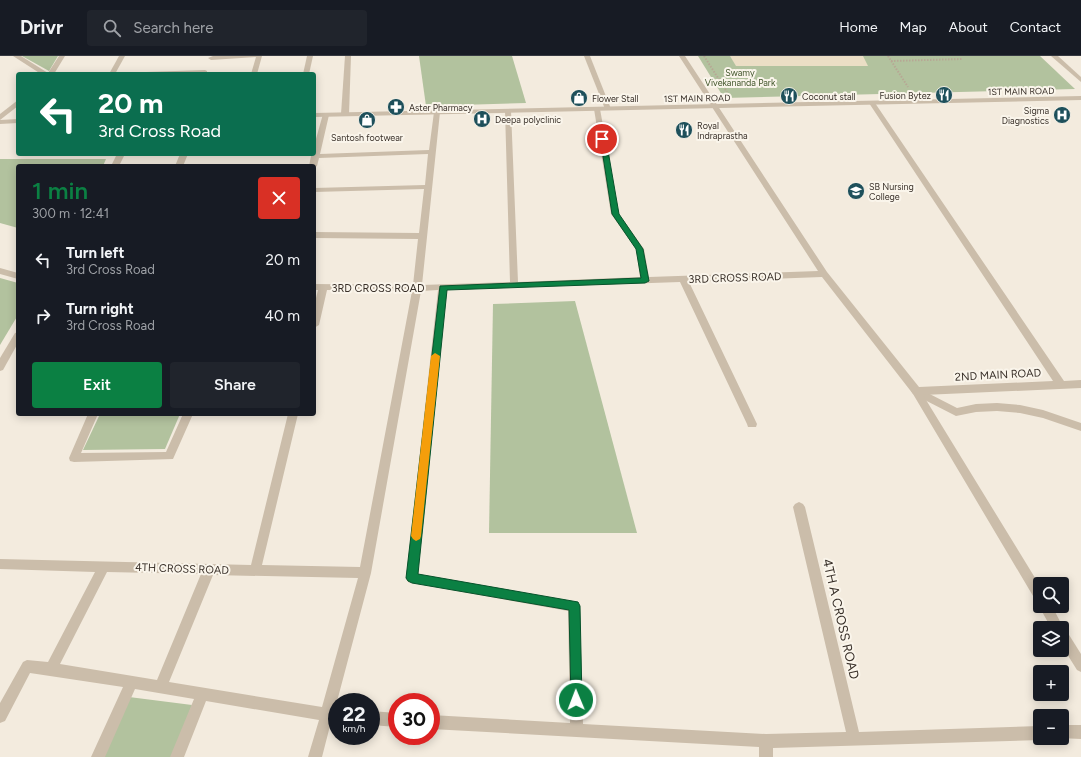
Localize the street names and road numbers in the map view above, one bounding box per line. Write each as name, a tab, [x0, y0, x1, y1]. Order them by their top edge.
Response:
street label: 1ST MAIN ROAD	[988, 85, 1054, 97]
street label: 1ST MAIN ROAD	[664, 92, 730, 104]
street label: 3RD CROSS ROAD	[688, 270, 782, 286]
street label: 3RD CROSS ROAD	[331, 282, 425, 295]
street label: 2ND MAIN ROAD	[955, 366, 1042, 384]
street label: 4TH A CROSS ROAD	[820, 557, 862, 681]
street label: 4TH CROSS ROAD	[135, 561, 230, 577]

